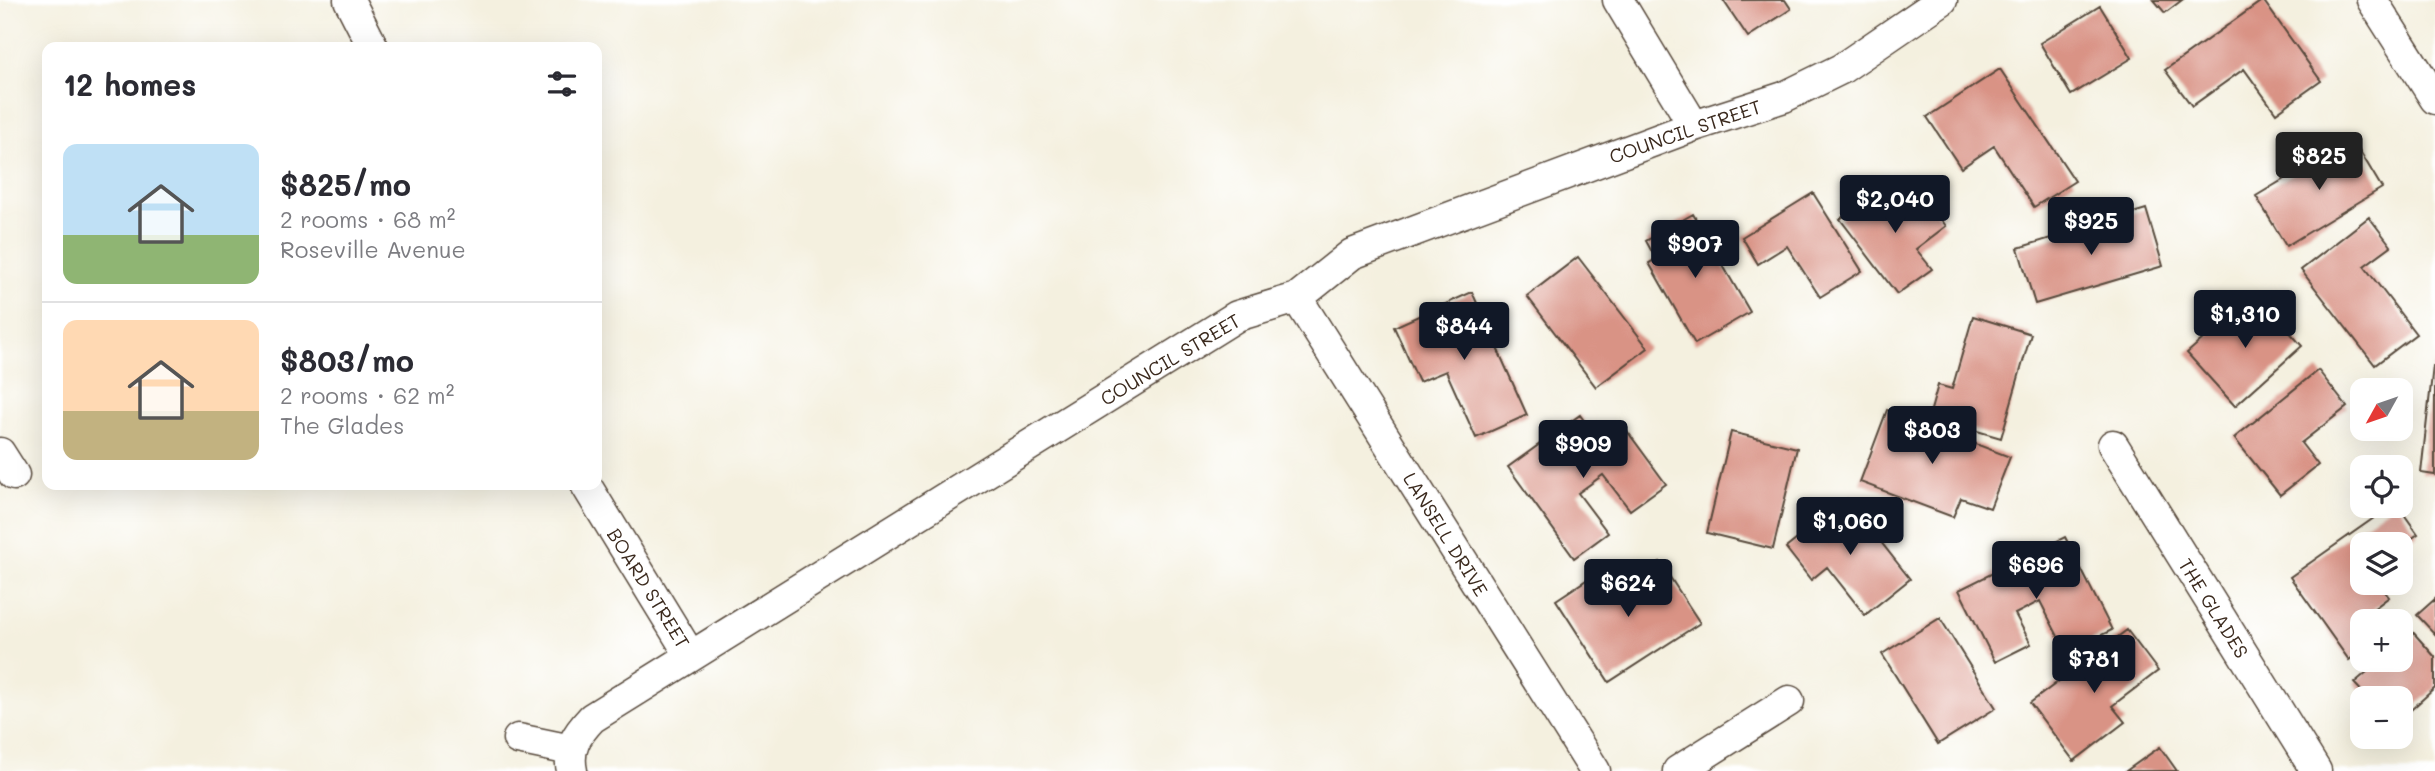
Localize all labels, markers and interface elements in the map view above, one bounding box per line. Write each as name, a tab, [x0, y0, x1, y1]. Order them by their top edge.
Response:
text: 12 homes	[63, 64, 196, 104]
icon: filters	[543, 65, 581, 103]
street label: COUNCIL STREET	[1606, 93, 1764, 169]
pin: $825	[2278, 132, 2360, 192]
text: $825	[2292, 140, 2346, 170]
text: $825/mo	[280, 164, 411, 204]
icon: home	[119, 172, 203, 256]
pin: $2,040	[1838, 176, 1952, 235]
text: $2,040	[1856, 183, 1934, 213]
pin: $925	[2050, 198, 2132, 257]
text: 2 rooms · 68 m²	[280, 204, 455, 234]
text: $925	[2064, 205, 2118, 235]
pin: $907	[1654, 220, 1736, 280]
text: $907	[1667, 228, 1723, 258]
text: Roseville Avenue	[280, 234, 466, 264]
pin: $1,310	[2188, 290, 2302, 350]
text: $1,310	[2210, 298, 2280, 328]
pin: $844	[1423, 302, 1505, 362]
street label: COUNCIL STREET	[1095, 307, 1245, 411]
text: $844	[1435, 310, 1493, 340]
text: $803/mo	[280, 340, 414, 380]
icon: home	[119, 348, 203, 432]
north arrow	[2350, 378, 2413, 441]
map controls	[2350, 378, 2413, 749]
text: 2 rooms · 62 m²	[280, 380, 454, 410]
pin: $803	[1891, 406, 1973, 466]
text: The Glades	[280, 410, 405, 440]
text: $803	[1903, 414, 1961, 444]
pin: $909	[1542, 420, 1624, 480]
text: $909	[1555, 428, 1611, 458]
button: locate	[2350, 455, 2413, 518]
street label: LANSELL DRIVE	[1398, 467, 1494, 601]
pin: $1,060	[1793, 498, 1907, 557]
text: $1,060	[1813, 505, 1887, 535]
street label: BOARD STREET	[602, 523, 696, 653]
button: layers	[2350, 532, 2413, 595]
pin: $696	[1995, 542, 2077, 601]
text: $696	[2008, 549, 2064, 579]
street label: THE GLADES	[2173, 553, 2255, 663]
pin: $624	[1587, 560, 1669, 619]
text: $624	[1600, 567, 1656, 597]
button: +	[2350, 609, 2413, 672]
pin: $781	[2053, 636, 2135, 695]
text: $781	[2068, 643, 2120, 673]
button: −	[2350, 686, 2413, 749]

